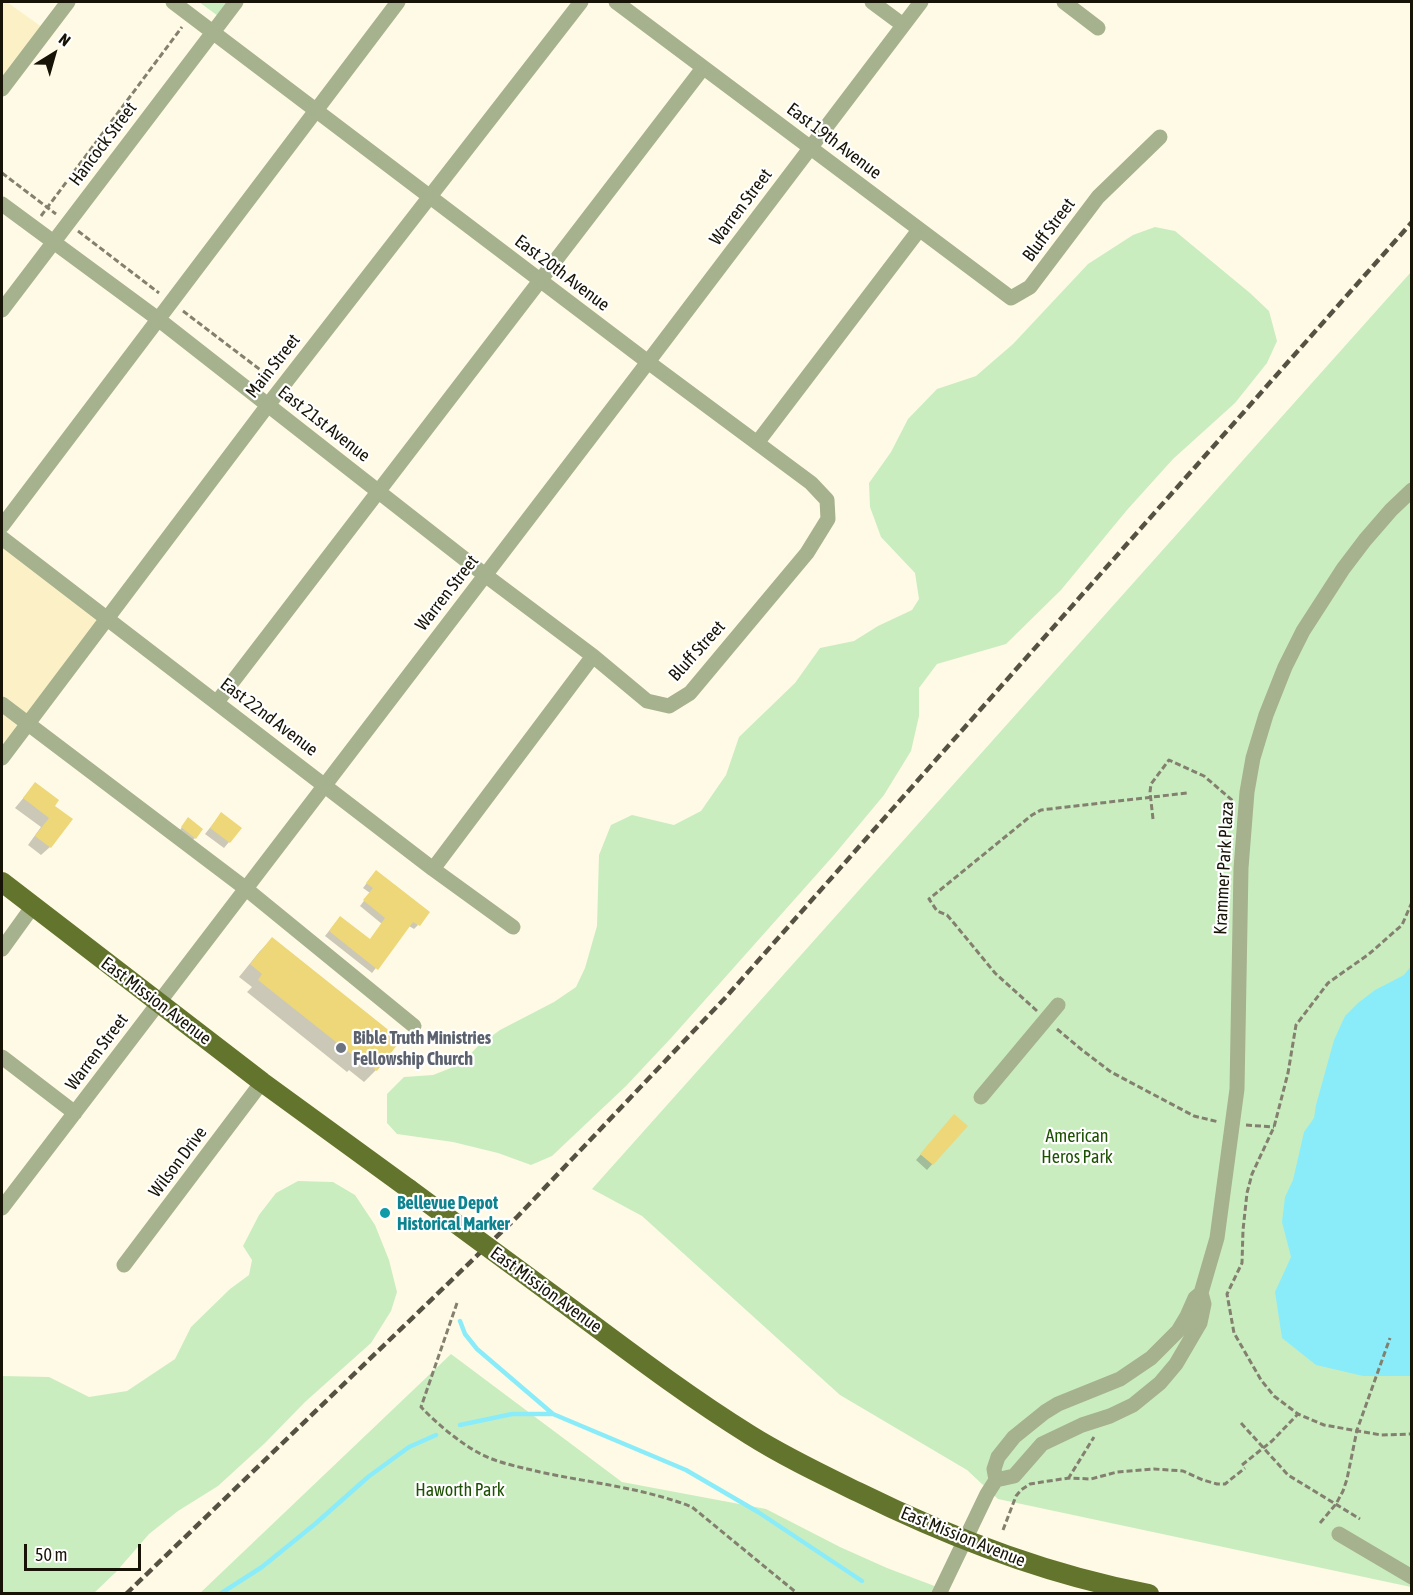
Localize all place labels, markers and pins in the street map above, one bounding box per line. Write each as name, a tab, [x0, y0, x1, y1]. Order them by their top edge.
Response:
place label: Bible Truth Ministries Fellowship Church	[353, 1027, 491, 1070]
marker: Bible Truth Ministries Fellowship Church	[334, 1041, 348, 1055]
place label: Bellevue Depot Historical Marker	[397, 1192, 510, 1234]
marker: Bellevue Depot Historical Marker	[378, 1206, 392, 1220]

